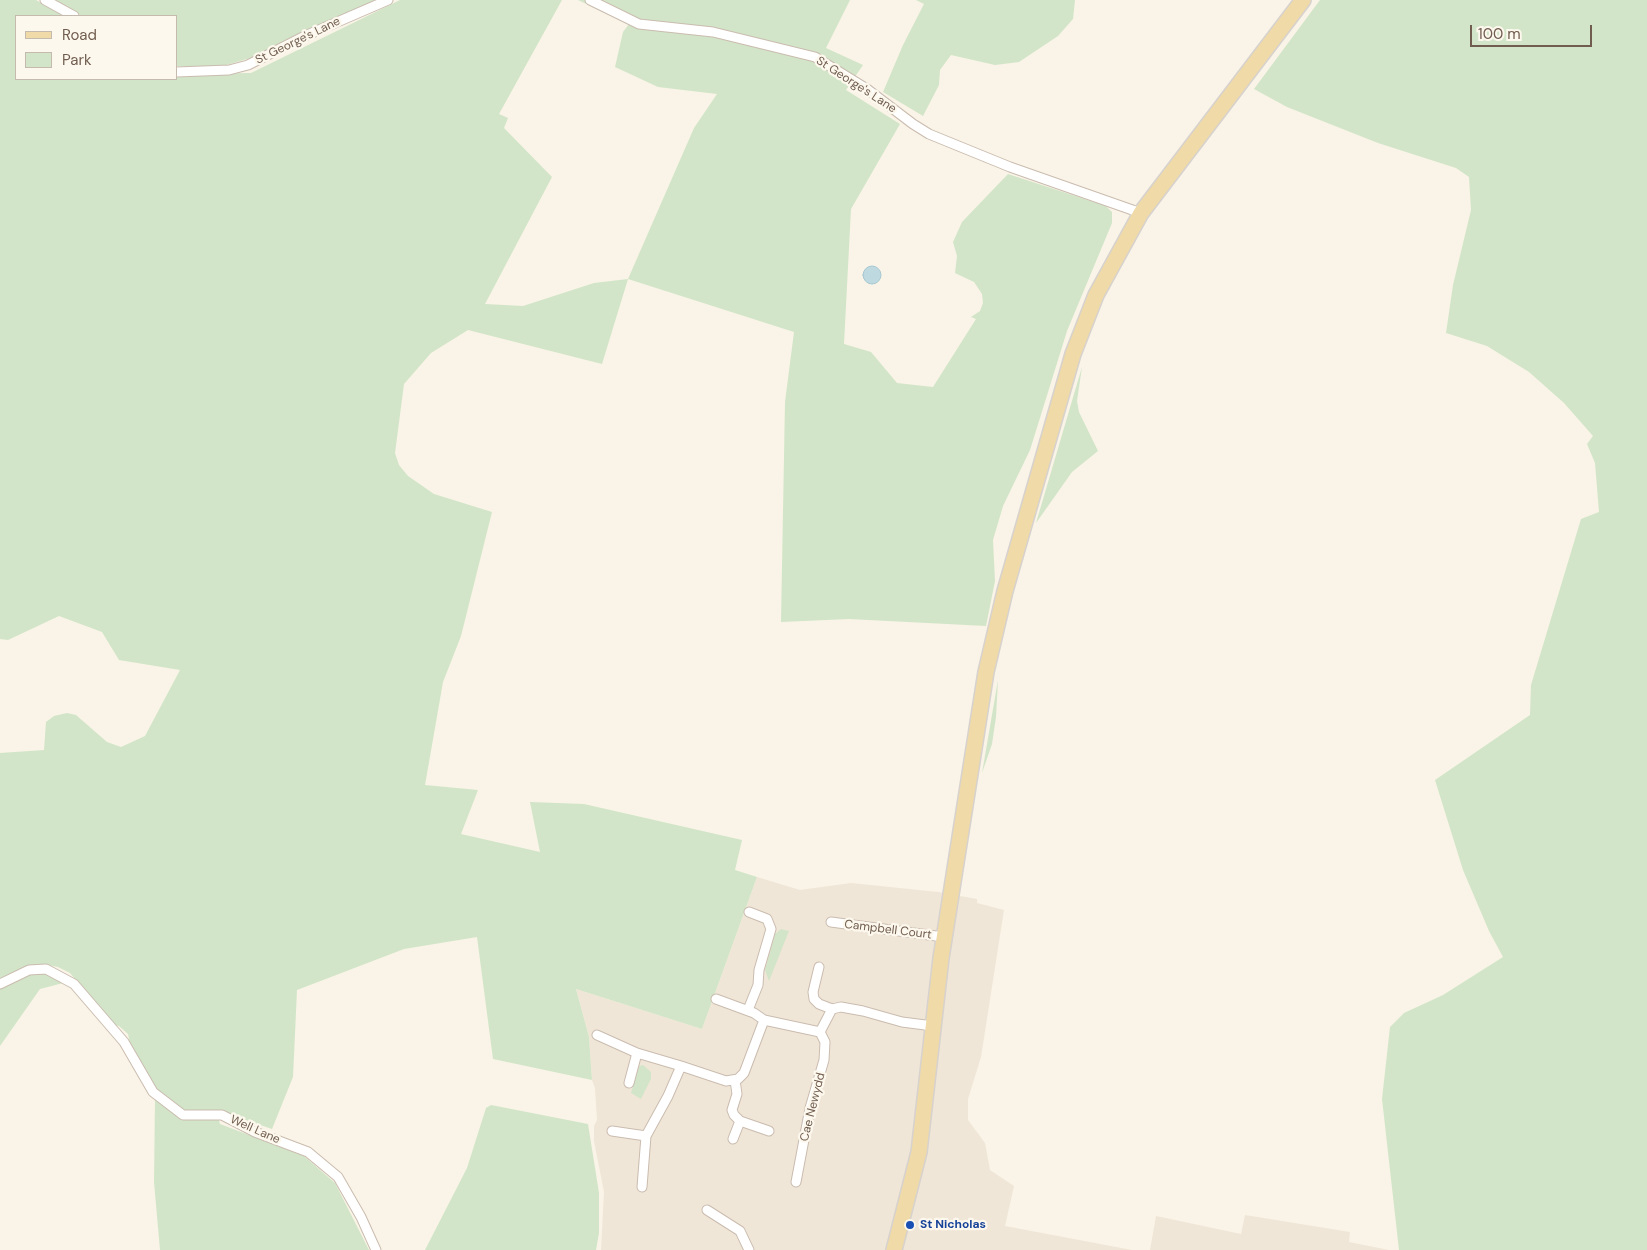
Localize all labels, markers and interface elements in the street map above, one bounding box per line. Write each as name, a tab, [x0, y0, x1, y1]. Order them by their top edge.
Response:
street label: St George's Lane	[253, 14, 343, 68]
legend	[15, 15, 178, 80]
scale bar	[1472, 15, 1594, 47]
text: 100 m	[1478, 24, 1521, 44]
text: Road	[62, 25, 97, 45]
text: Park	[62, 50, 92, 70]
street label: St George's Lane	[813, 54, 899, 116]
street label: Campbell Court	[843, 917, 933, 943]
street label: Cae Newydd	[798, 1071, 828, 1143]
street label: Well Lane	[228, 1113, 282, 1147]
place label: St Nicholas	[920, 1218, 986, 1232]
marker: St Nicholas	[904, 1219, 916, 1231]

